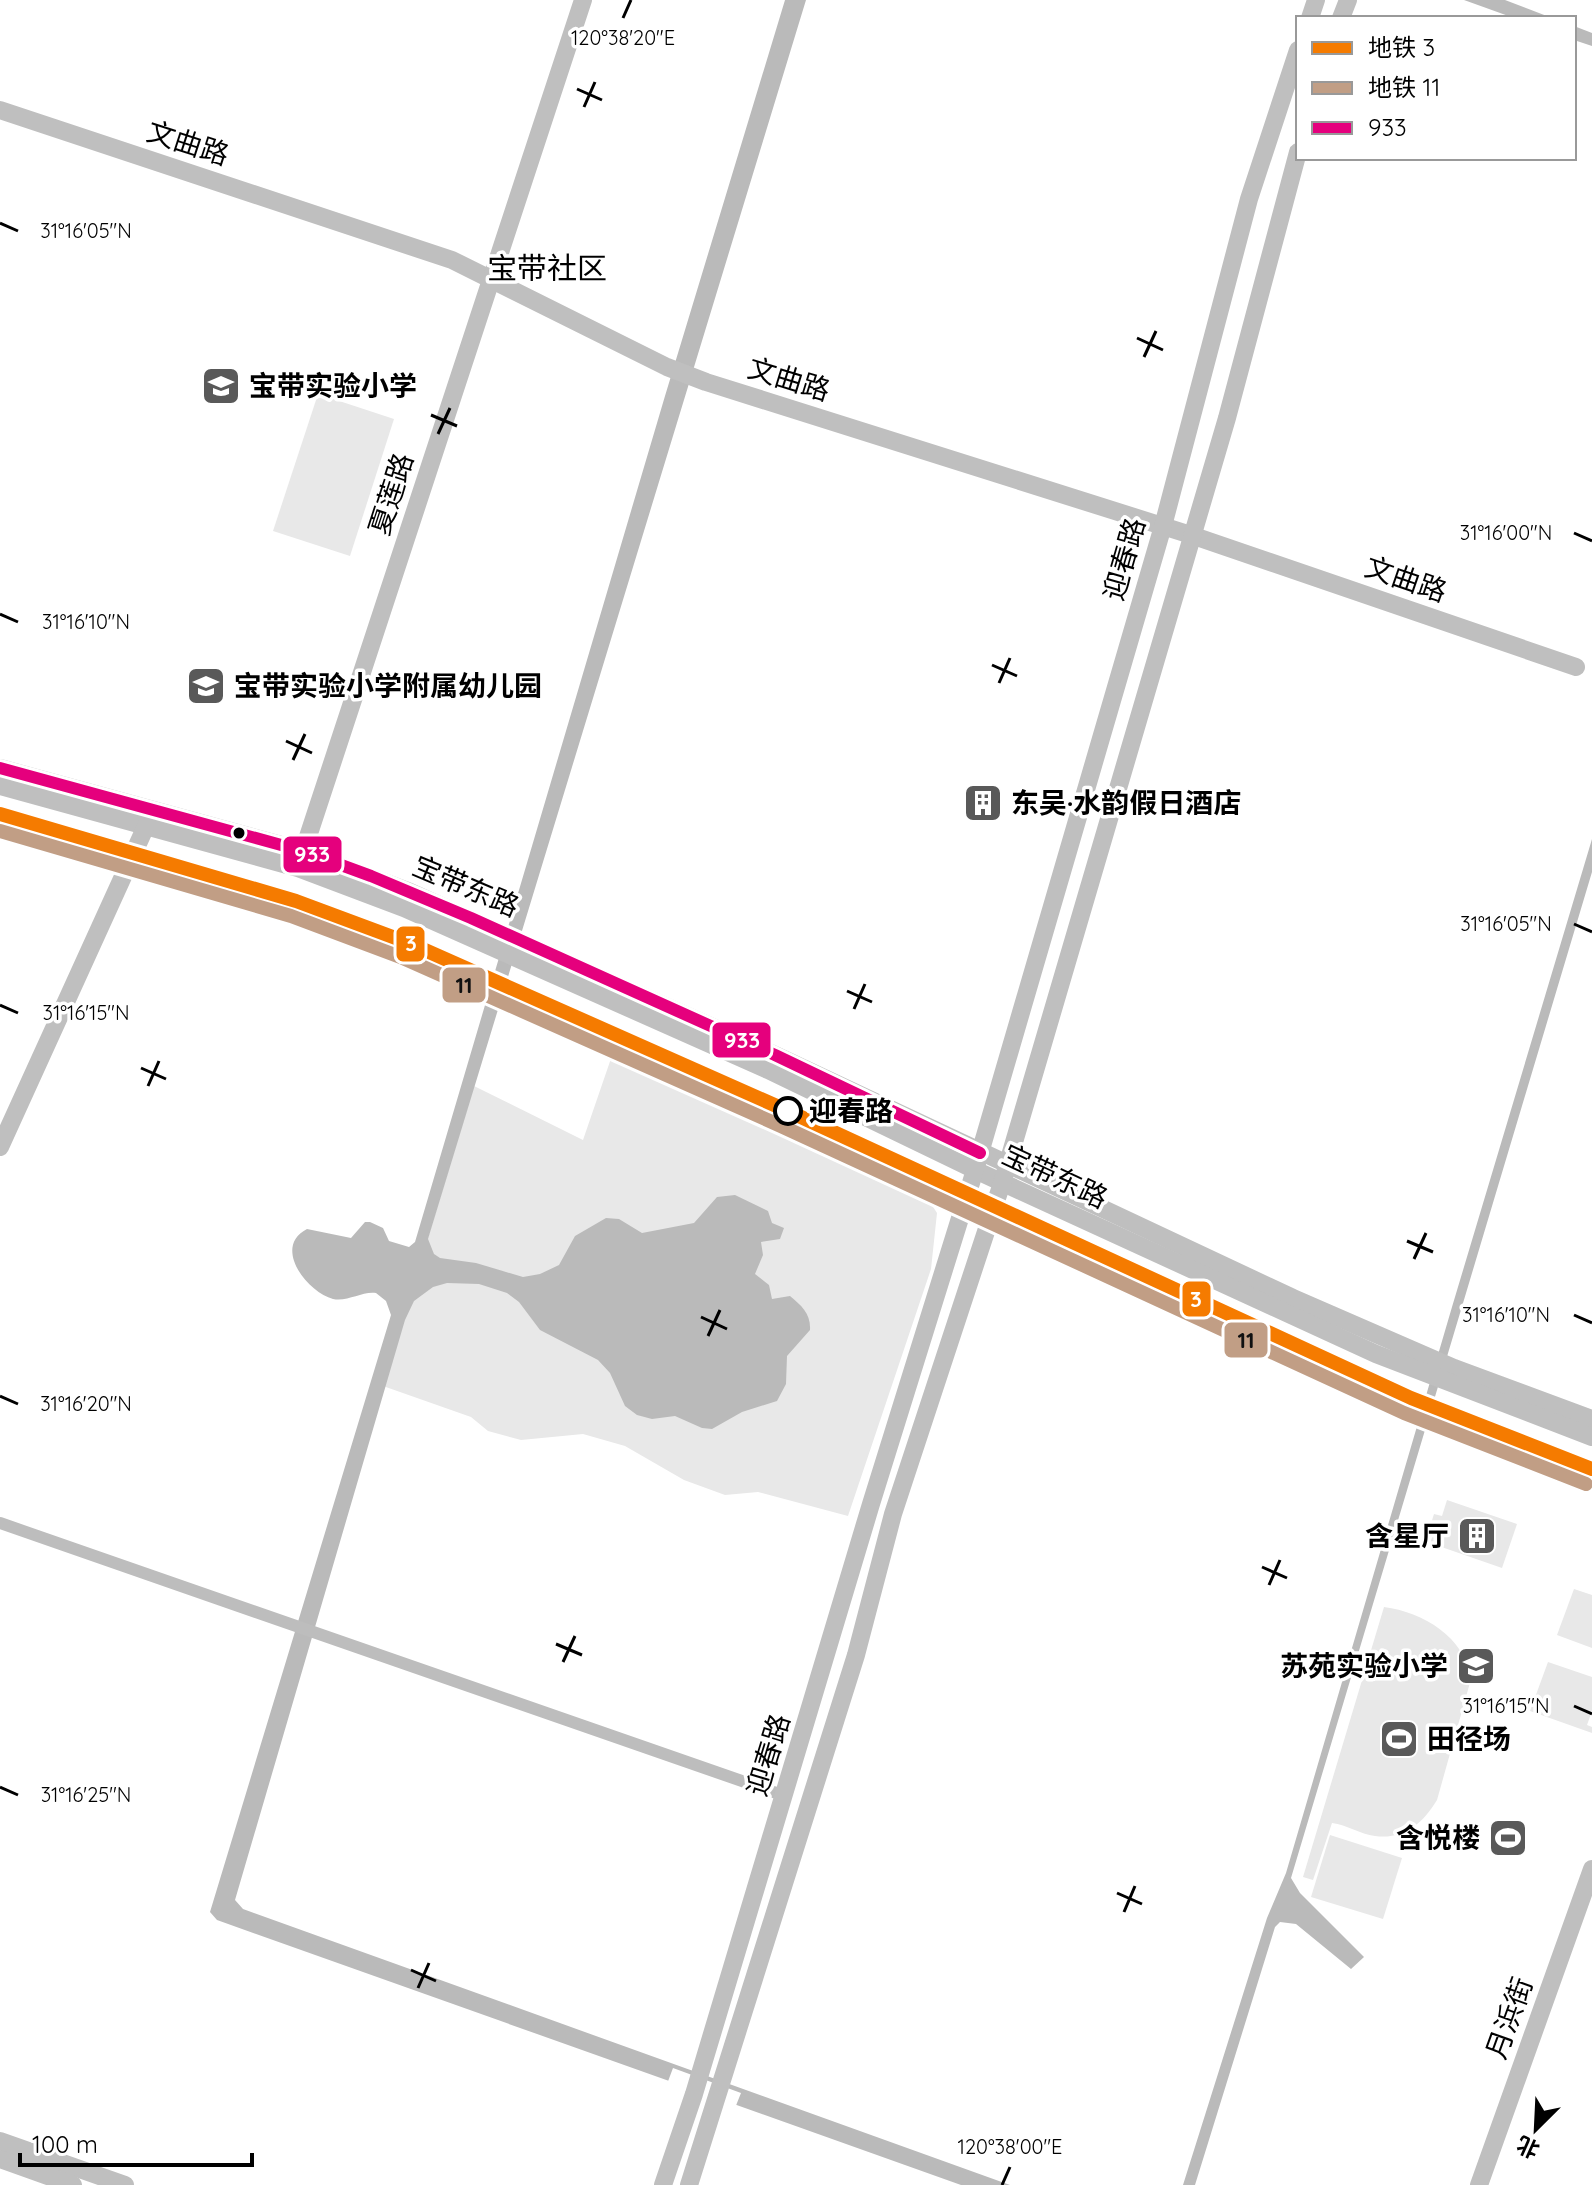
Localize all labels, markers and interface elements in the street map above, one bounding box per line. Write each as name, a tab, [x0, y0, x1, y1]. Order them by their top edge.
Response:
legend	[1296, 16, 1576, 160]
text: 120°38'20"E	[571, 25, 675, 50]
text: 地铁 3	[1368, 32, 1435, 62]
text: 地铁 11	[1368, 72, 1440, 102]
text: 933	[1368, 112, 1407, 142]
street label: 文曲路	[143, 113, 234, 172]
text: 31°16'05"N	[40, 218, 132, 243]
district label: 宝带社区	[487, 249, 607, 287]
street label: 文曲路	[744, 350, 834, 408]
school or university icon: 宝带实验小学	[200, 365, 242, 407]
place label: 宝带实验小学	[249, 368, 417, 403]
street label: 夏莲路	[361, 448, 420, 539]
street label: 迎春路	[1095, 514, 1152, 604]
text: 31°16'00"N	[1460, 520, 1552, 545]
street label: 文曲路	[1361, 548, 1452, 609]
text: 31°16'10"N	[42, 609, 130, 634]
school or university icon: 宝带实验小学附属幼儿园	[185, 665, 227, 707]
place label: 宝带实验小学附属幼儿园	[234, 668, 542, 703]
building icon: 东吴·水韵假日酒店	[962, 782, 1004, 824]
place label: 东吴·水韵假日酒店	[1011, 785, 1241, 820]
unlabelled marker	[231, 825, 247, 841]
line badge: 933	[282, 835, 343, 874]
text: 933	[294, 840, 330, 868]
street label: 宝带东路	[408, 848, 525, 924]
text: 31°16'05"N	[1460, 911, 1552, 936]
line badge: 3	[395, 925, 426, 963]
text: 3	[405, 929, 417, 957]
line badge: 11	[441, 966, 487, 1004]
text: 11	[455, 971, 473, 999]
text: 31°16'15"N	[42, 1000, 130, 1025]
line badge: 933	[711, 1021, 772, 1059]
text: 933	[724, 1026, 760, 1054]
place label: 迎春路	[809, 1093, 893, 1128]
marker: 迎春路	[774, 1097, 802, 1125]
street label: 宝带东路	[997, 1136, 1113, 1215]
line badge: 3	[1181, 1280, 1212, 1318]
text: 3	[1190, 1285, 1202, 1313]
text: 31°16'10"N	[1462, 1302, 1550, 1327]
line badge: 11	[1223, 1321, 1269, 1359]
text: 11	[1237, 1326, 1255, 1354]
text: 31°16'20"N	[40, 1391, 132, 1416]
building icon: 含星厅	[1456, 1515, 1498, 1557]
place label: 含星厅	[1365, 1518, 1449, 1553]
school or university icon: 苏苑实验小学	[1455, 1645, 1497, 1687]
place label: 苏苑实验小学	[1280, 1648, 1448, 1683]
text: 31°16'15"N	[1462, 1693, 1550, 1718]
street label: 迎春路	[739, 1710, 797, 1800]
sports icon: 田径场	[1378, 1718, 1420, 1760]
place label: 田径场	[1427, 1721, 1511, 1756]
text: 31°16'25"N	[41, 1782, 131, 1807]
sports icon: 含悦楼	[1487, 1817, 1529, 1859]
place label: 含悦楼	[1396, 1820, 1480, 1855]
street label: 月浜街	[1478, 1972, 1539, 2063]
north arrow	[1496, 2089, 1576, 2169]
scale bar	[20, 2117, 252, 2167]
text: 100 m	[32, 2129, 98, 2159]
text: 北	[1512, 2130, 1544, 2165]
text: 120°38'00"E	[958, 2134, 1062, 2159]

